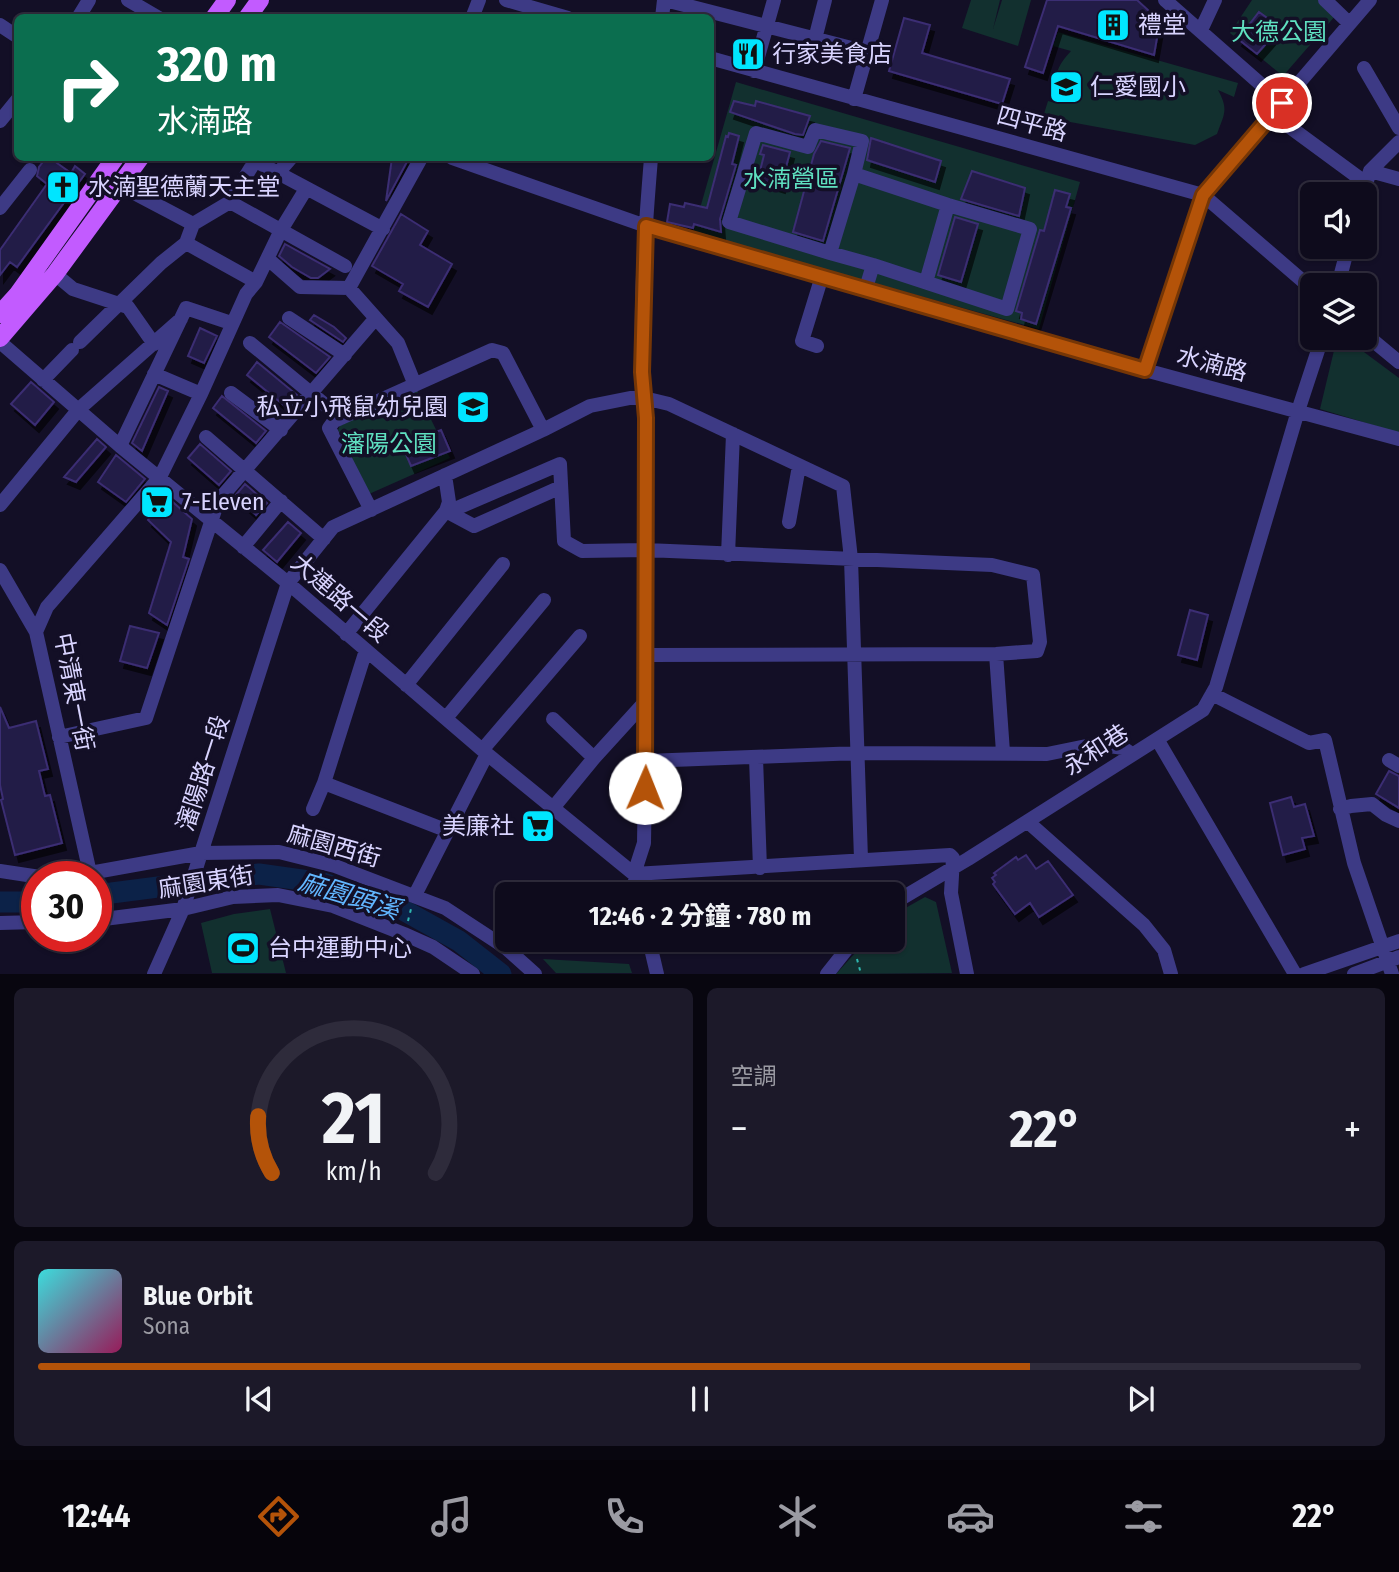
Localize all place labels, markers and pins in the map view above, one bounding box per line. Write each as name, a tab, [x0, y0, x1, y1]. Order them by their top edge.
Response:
building icon: 禮堂	[1094, 6, 1132, 44]
place label: 禮堂	[1138, 11, 1186, 39]
restaurant icon: 行家美食店	[729, 35, 767, 73]
place label: 行家美食店	[772, 40, 892, 68]
school or university icon: 仁愛國小	[1047, 68, 1085, 106]
place label: 仁愛國小	[1090, 73, 1186, 101]
pin	[1252, 73, 1312, 133]
church icon: 水湳聖德蘭天主堂	[44, 168, 82, 206]
place label: 水湳聖德蘭天主堂	[88, 173, 280, 201]
school or university icon: 私立小飛鼠幼兒園	[454, 388, 492, 426]
place label: 私立小飛鼠幼兒園	[256, 393, 448, 421]
supermarket icon: 7-Eleven	[138, 483, 176, 521]
place label: 7-Eleven	[182, 488, 265, 516]
supermarket icon: 美廉社	[519, 807, 557, 845]
place label: 美廉社	[442, 812, 514, 840]
sports icon: 台中運動中心	[224, 929, 262, 967]
place label: 台中運動中心	[268, 934, 412, 962]

